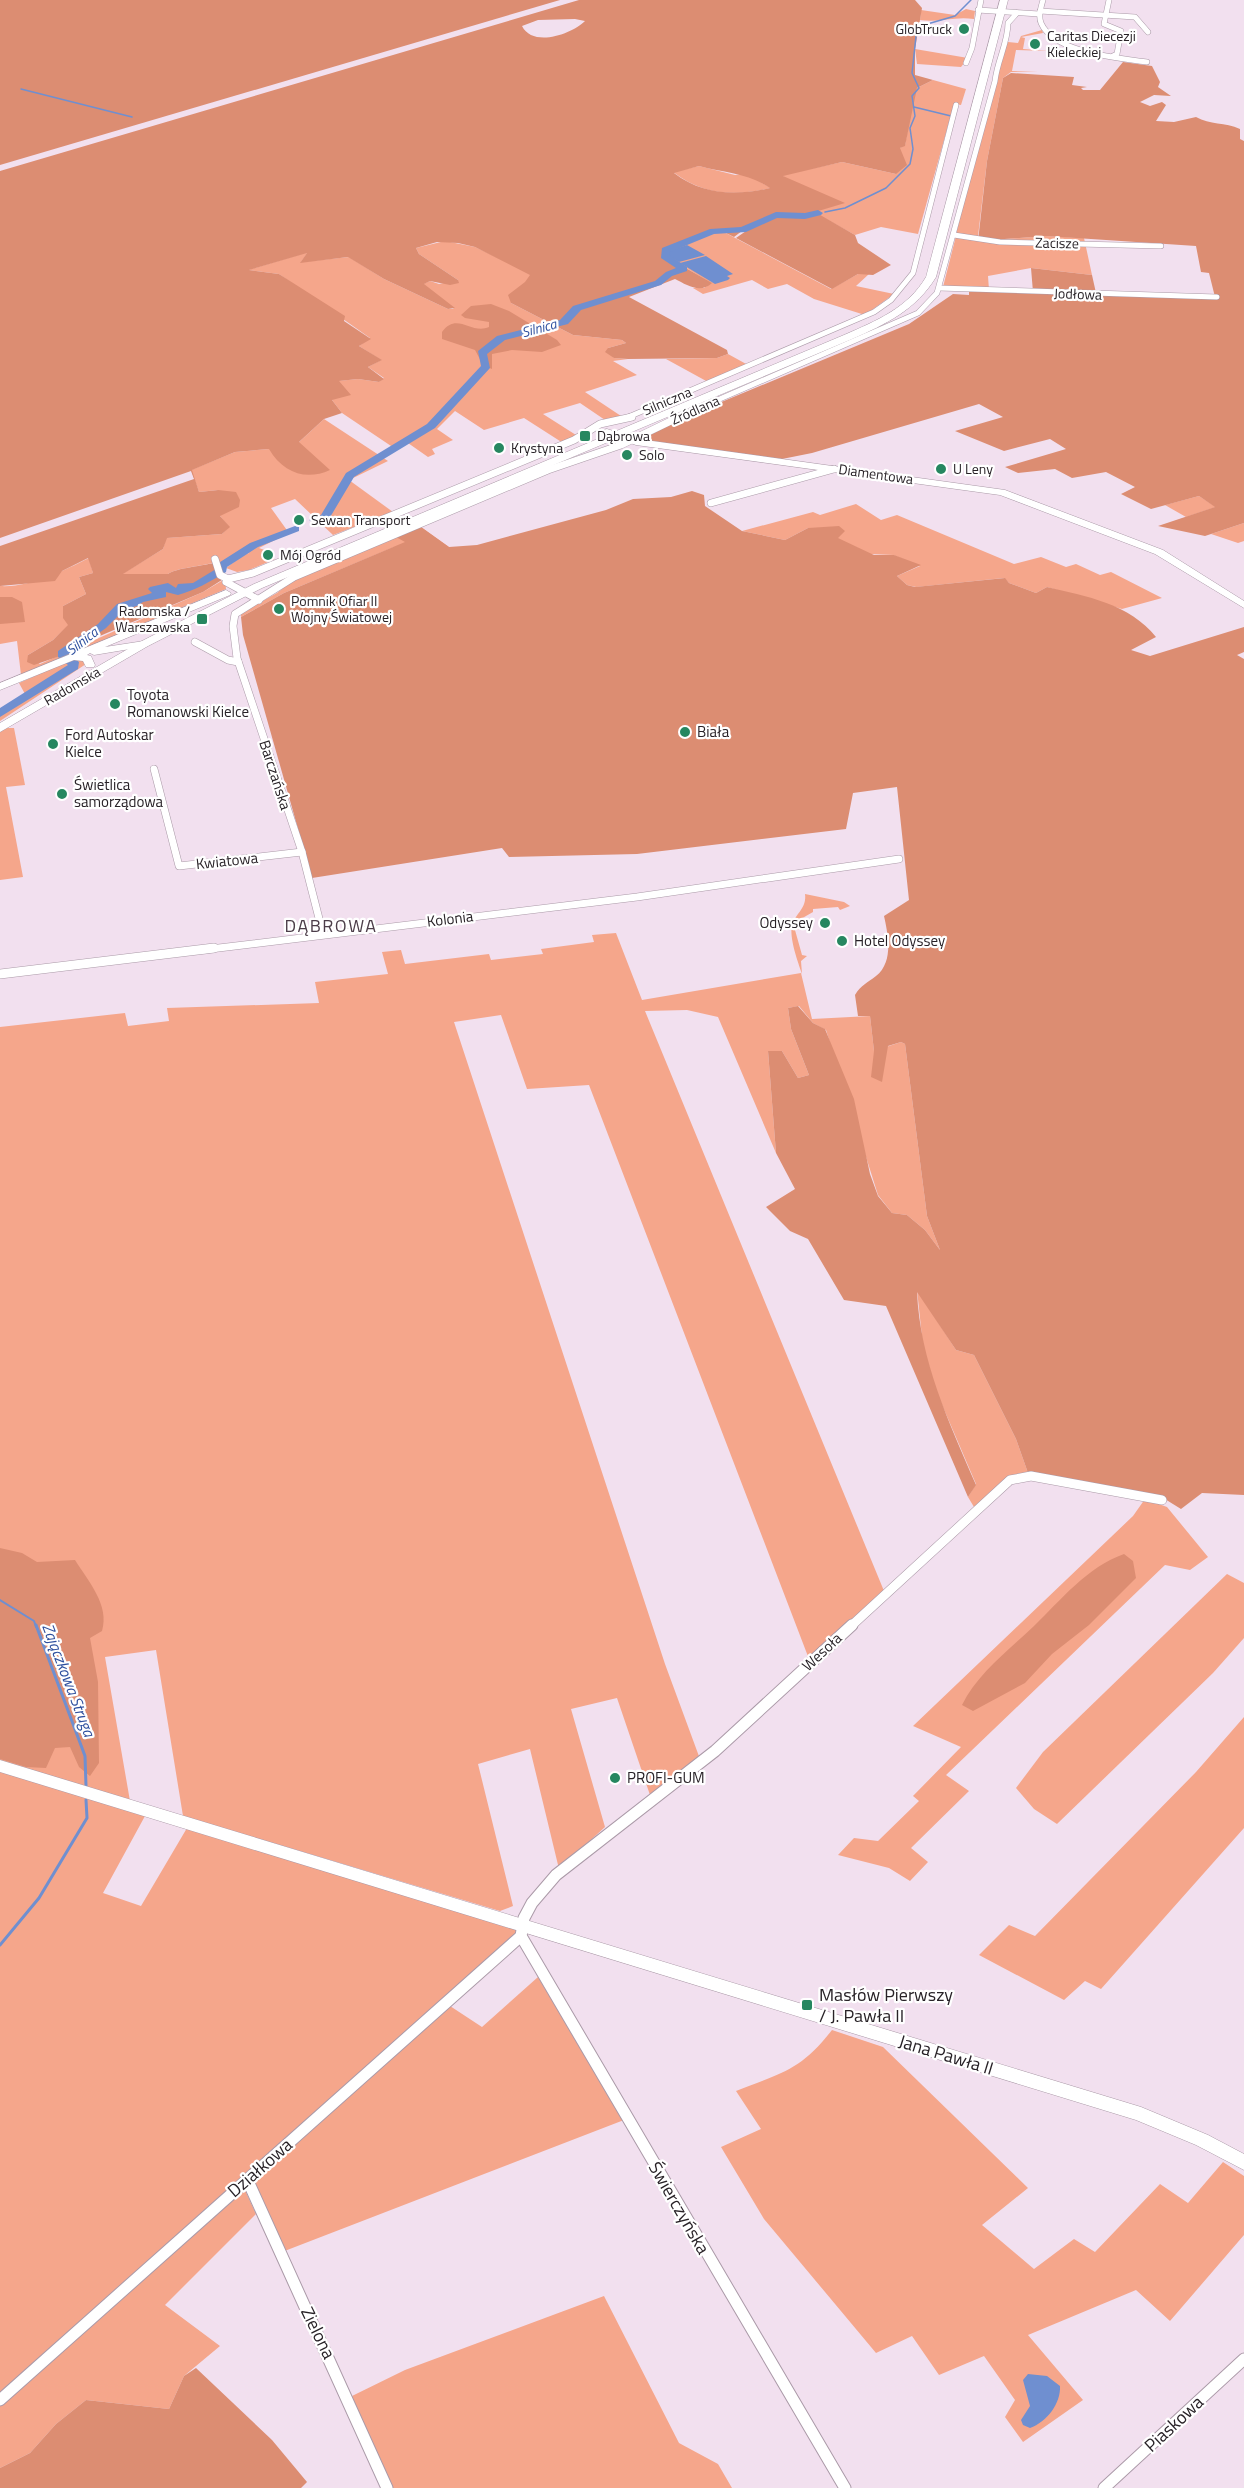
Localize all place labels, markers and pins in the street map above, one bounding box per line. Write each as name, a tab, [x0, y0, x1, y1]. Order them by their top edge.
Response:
place label: GlobTruck	[895, 18, 952, 39]
marker: GlobTruck	[957, 22, 971, 36]
place label: Caritas Diecezji Kieleckiej	[1047, 25, 1136, 62]
marker: Caritas Diecezji Kieleckiej	[1028, 37, 1042, 51]
place label: Dąbrowa	[597, 425, 650, 446]
marker: Dąbrowa	[578, 429, 592, 443]
place label: Krystyna	[511, 437, 563, 458]
marker: Krystyna	[492, 441, 506, 455]
place label: Solo	[639, 444, 665, 465]
marker: Solo	[620, 448, 634, 462]
place label: U Leny	[953, 458, 993, 479]
marker: U Leny	[934, 462, 948, 476]
place label: Sewan Transport	[311, 509, 410, 530]
marker: Sewan Transport	[292, 513, 306, 527]
place label: Mój Ogród	[280, 544, 341, 565]
marker: Mój Ogród	[261, 548, 275, 562]
place label: Pomnik Ofiar II Wojny Światowej	[291, 590, 392, 627]
place label: Radomska / Warszawska	[115, 600, 190, 637]
marker: Pomnik Ofiar II Wojny Światowej	[272, 602, 286, 616]
marker: Radomska / Warszawska	[195, 612, 209, 626]
place label: Toyota Romanowski Kielce	[127, 683, 249, 723]
marker: Toyota Romanowski Kielce	[108, 697, 122, 711]
place label: Biała	[697, 720, 730, 743]
place label: Ford Autoskar Kielce	[65, 723, 154, 763]
marker: Biała	[678, 725, 692, 739]
marker: Ford Autoskar Kielce	[46, 737, 60, 751]
place label: Świetlica samorządowa	[74, 773, 164, 813]
marker: Świetlica samorządowa	[55, 787, 69, 801]
place label: Odyssey	[759, 911, 813, 934]
marker: Odyssey	[818, 916, 832, 930]
place label: Hotel Odyssey	[854, 929, 945, 952]
marker: Hotel Odyssey	[835, 934, 849, 948]
place label: PROFI-GUM	[627, 1766, 705, 1789]
marker: PROFI-GUM	[608, 1771, 622, 1785]
place label: Masłów Pierwszy / J. Pawła II	[819, 1981, 953, 2029]
marker: Masłów Pierwszy / J. Pawła II	[800, 1998, 814, 2012]

